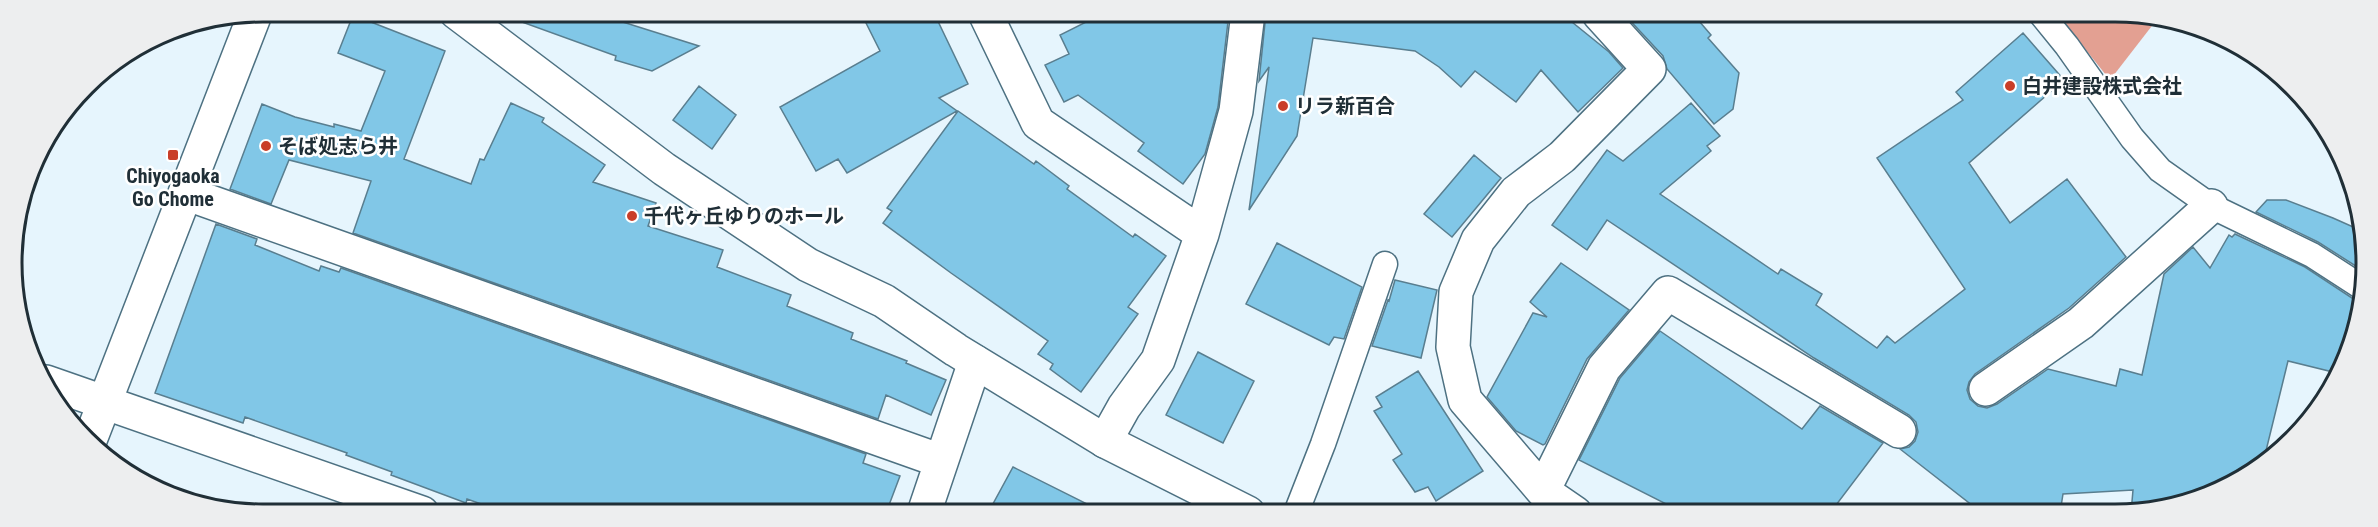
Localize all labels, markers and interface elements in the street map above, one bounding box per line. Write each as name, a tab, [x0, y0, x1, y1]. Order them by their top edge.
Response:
place label: 白井建設株式会社	[2022, 74, 2182, 98]
marker: 白井建設株式会社	[2003, 79, 2017, 93]
place label: リラ新百合	[1295, 94, 1395, 118]
marker: リラ新百合	[1276, 99, 1290, 113]
place label: そば処志ら井	[278, 134, 398, 158]
marker: そば処志ら井	[259, 139, 273, 153]
marker: Chiyogaoka Go Chome	[166, 148, 180, 162]
place label: Chiyogaoka Go Chome	[126, 164, 220, 211]
place label: 千代ヶ丘ゆりのホール	[644, 204, 844, 228]
marker: 千代ヶ丘ゆりのホール	[625, 209, 639, 223]

